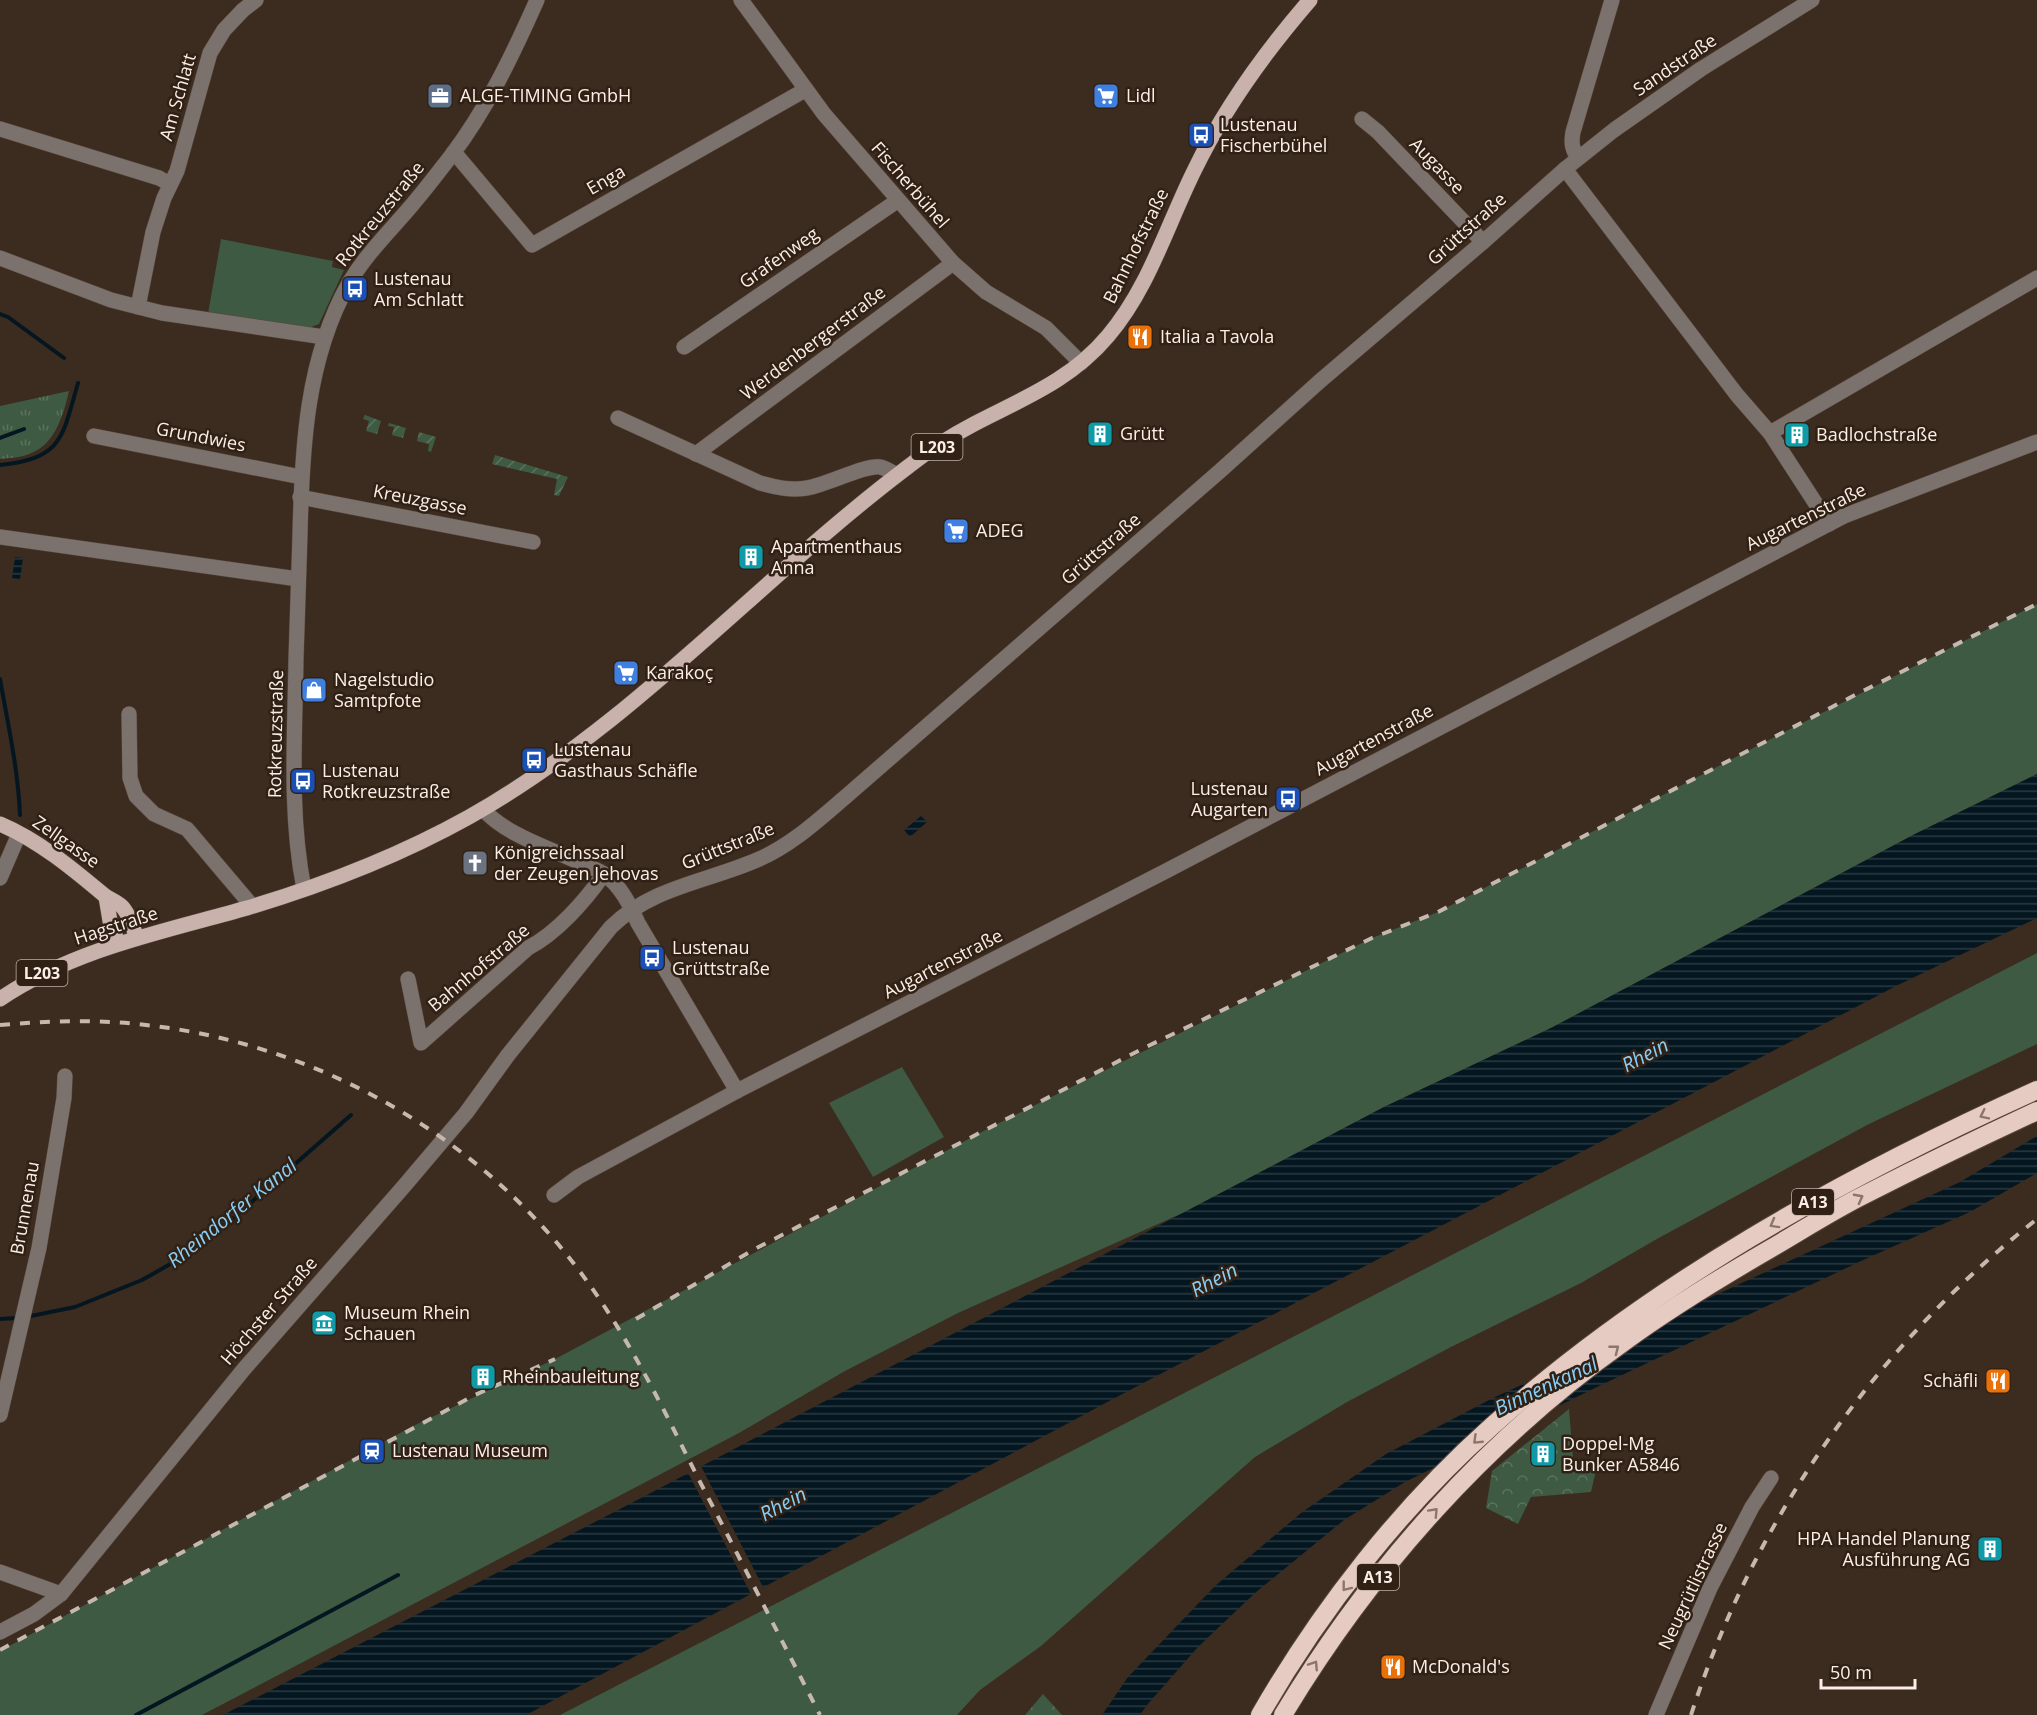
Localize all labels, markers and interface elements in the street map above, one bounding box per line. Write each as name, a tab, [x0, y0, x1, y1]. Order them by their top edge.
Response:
street label: Sandstraße	[1628, 27, 1721, 101]
street label: Am Schlatt	[153, 50, 201, 143]
office icon: ALGE-TIMING GmbH	[425, 81, 455, 111]
supermarket icon: Lidl	[1091, 81, 1121, 111]
place label: ALGE-TIMING GmbH	[460, 83, 631, 107]
place label: Lidl	[1126, 83, 1156, 107]
place label: Lustenau Fischerbühel	[1220, 112, 1327, 157]
bus stop icon: Lustenau Fischerbühel	[1186, 120, 1216, 150]
street label: Augasse	[1405, 132, 1470, 199]
street label: Fischerbühel	[867, 136, 955, 233]
street label: Rotkreuzstraße	[329, 156, 429, 271]
street label: Enga	[582, 159, 629, 200]
street label: Bahnhofstraße	[1097, 184, 1173, 307]
street label: Grüttstraße	[1422, 187, 1511, 270]
street label: Grafenweg	[734, 221, 823, 293]
place label: Lustenau Am Schlatt	[374, 266, 464, 311]
bus stop icon: Lustenau Am Schlatt	[340, 274, 370, 304]
street label: Werdenbergerstraße	[735, 280, 890, 405]
restaurant icon: Italia a Tavola	[1125, 322, 1155, 352]
place label: Italia a Tavola	[1160, 324, 1274, 348]
street label: Grundwies	[154, 416, 248, 456]
building icon: Grütt	[1085, 419, 1115, 449]
building icon: Badlochstraße	[1782, 420, 1812, 450]
place label: Grütt	[1120, 421, 1164, 445]
place label: Badlochstraße	[1816, 422, 1937, 446]
road number: L203	[912, 434, 962, 460]
street label: Augartenstraße	[1742, 477, 1870, 556]
street label: Kreuzgasse	[371, 478, 469, 520]
street label: Grüttstraße	[1055, 507, 1145, 589]
supermarket icon: ADEG	[941, 516, 971, 546]
place label: ADEG	[976, 518, 1024, 542]
place label: Apartmenthaus Anna	[771, 534, 902, 579]
building icon: Apartmenthaus Anna	[736, 542, 766, 572]
supermarket icon: Karakoç	[611, 658, 641, 688]
place label: Karakoç	[646, 660, 714, 684]
place label: Nagelstudio Samtpfote	[334, 667, 434, 712]
street label: Rotkreuzstraße	[262, 670, 288, 798]
shop icon: Nagelstudio Samtpfote	[299, 675, 329, 705]
street label: Augartenstraße	[1310, 698, 1437, 780]
place label: Lustenau Gasthaus Schäfle	[554, 737, 698, 782]
bus stop icon: Lustenau Gasthaus Schäfle	[519, 745, 549, 775]
place label: Lustenau Rotkreuzstraße	[322, 758, 450, 803]
bus stop icon: Lustenau Rotkreuzstraße	[288, 766, 318, 796]
place label: Lustenau Augarten	[1190, 776, 1268, 821]
bus stop icon: Lustenau Augarten	[1273, 784, 1303, 814]
street label: Zellgasse	[28, 809, 105, 873]
street label: Grüttstraße	[678, 816, 778, 875]
place label: Königreichssaal der Zeugen Jehovas	[494, 840, 659, 885]
church icon: Königreichssaal der Zeugen Jehovas	[460, 848, 490, 878]
street label: Hagstraße	[71, 900, 161, 950]
street label: Bahnhofstraße	[423, 918, 534, 1017]
street label: Augartenstraße	[879, 923, 1006, 1003]
place label: Lustenau Grüttstraße	[672, 935, 770, 980]
bus stop icon: Lustenau Grüttstraße	[637, 943, 667, 973]
road number: L203	[16, 960, 68, 986]
water label: Rhein	[1617, 1031, 1673, 1078]
one-way arrow	[1980, 1108, 1991, 1120]
water label: Rheindorfer Kanal	[161, 1151, 303, 1273]
street label: Brunnenau	[4, 1159, 44, 1256]
road number: A13	[1792, 1189, 1834, 1215]
one-way arrow	[1853, 1194, 1864, 1205]
one-way arrow	[1769, 1217, 1780, 1228]
street label: Höchster Straße	[215, 1251, 322, 1369]
water label: Rhein	[1186, 1256, 1242, 1303]
place label: Museum Rhein Schauen	[344, 1300, 470, 1345]
museum icon: Museum Rhein Schauen	[309, 1308, 339, 1338]
one-way arrow	[1608, 1345, 1619, 1356]
water label: Binnenkanal	[1490, 1350, 1602, 1421]
building icon: Rheinbauleitung	[468, 1362, 498, 1392]
place label: Rheinbauleitung	[502, 1364, 640, 1388]
restaurant icon: Schäfli	[1983, 1366, 2013, 1396]
place label: Schäfli	[1923, 1368, 1978, 1392]
place label: Doppel-Mg Bunker A5846	[1562, 1431, 1680, 1476]
one-way arrow	[1473, 1433, 1483, 1444]
station icon: Lustenau Museum	[357, 1436, 387, 1466]
place label: Lustenau Museum	[392, 1438, 548, 1462]
building icon: Doppel-Mg Bunker A5846	[1528, 1439, 1558, 1469]
water label: Rhein	[755, 1480, 811, 1527]
one-way arrow	[1427, 1508, 1438, 1519]
street label: Neugrütlistrasse	[1652, 1518, 1732, 1653]
place label: HPA Handel Planung Ausführung AG	[1797, 1526, 1970, 1571]
building icon: HPA Handel Planung Ausführung AG	[1975, 1534, 2005, 1564]
road number: A13	[1357, 1564, 1399, 1590]
one-way arrow	[1342, 1580, 1353, 1591]
restaurant icon: McDonald's	[1378, 1652, 1408, 1682]
scale bar	[1821, 1652, 1916, 1690]
place label: McDonald's	[1412, 1654, 1510, 1678]
text: 50 m	[1830, 1660, 1872, 1684]
one-way arrow	[1307, 1661, 1318, 1672]

